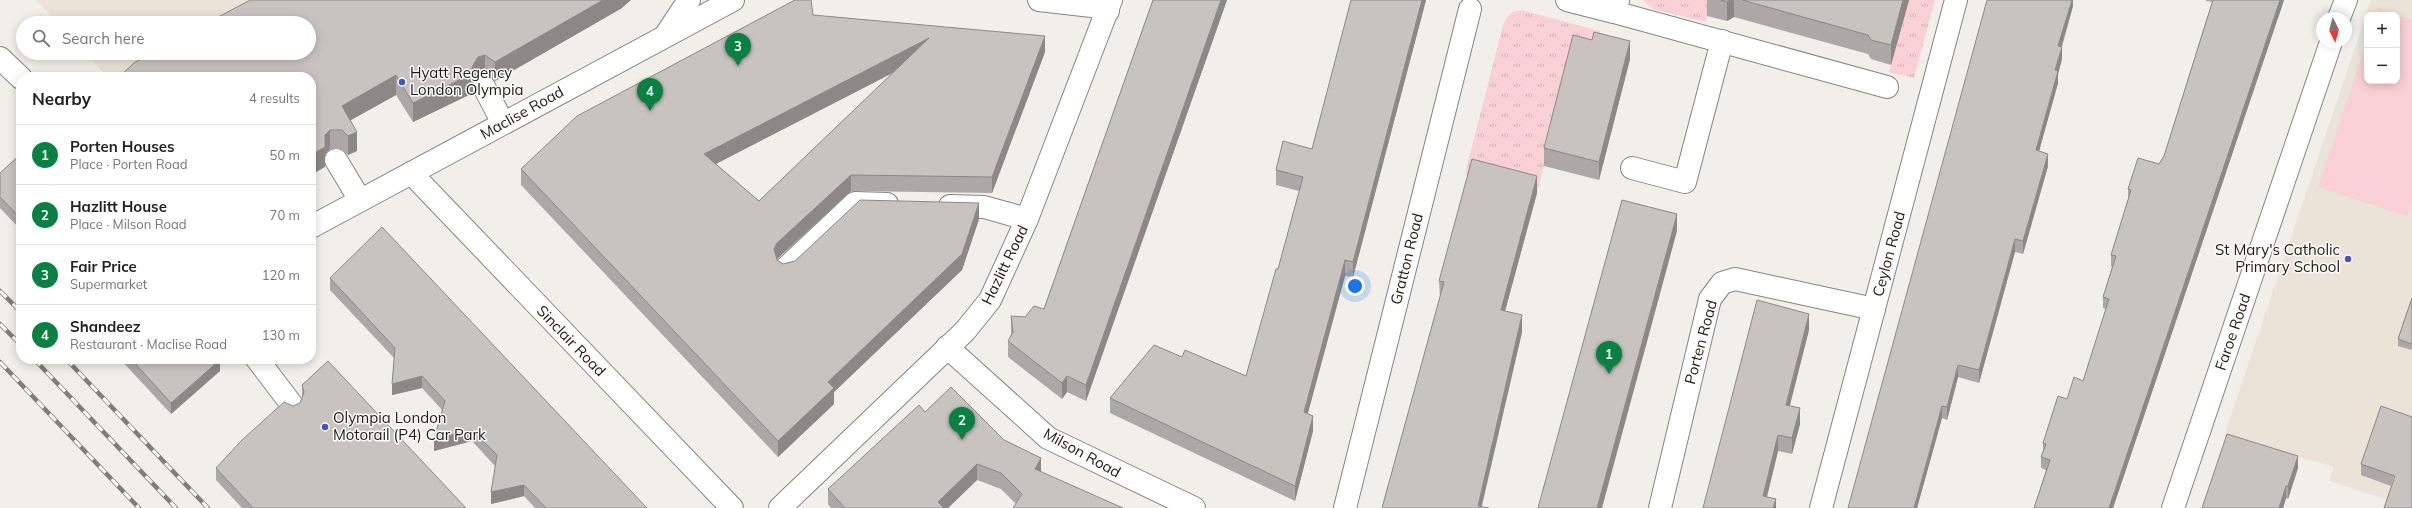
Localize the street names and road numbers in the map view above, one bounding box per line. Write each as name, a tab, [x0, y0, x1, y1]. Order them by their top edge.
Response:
street label: Maclise Road	[477, 82, 567, 143]
street label: Ceylon Road	[1868, 209, 1909, 299]
street label: Gratton Road	[1386, 211, 1427, 307]
street label: Hazlitt Road	[977, 222, 1032, 308]
street label: Faroe Road	[2211, 291, 2255, 373]
street label: Porten Road	[1680, 298, 1721, 386]
street label: Sinclair Road	[533, 301, 610, 380]
street label: Milson Road	[1040, 424, 1124, 482]

